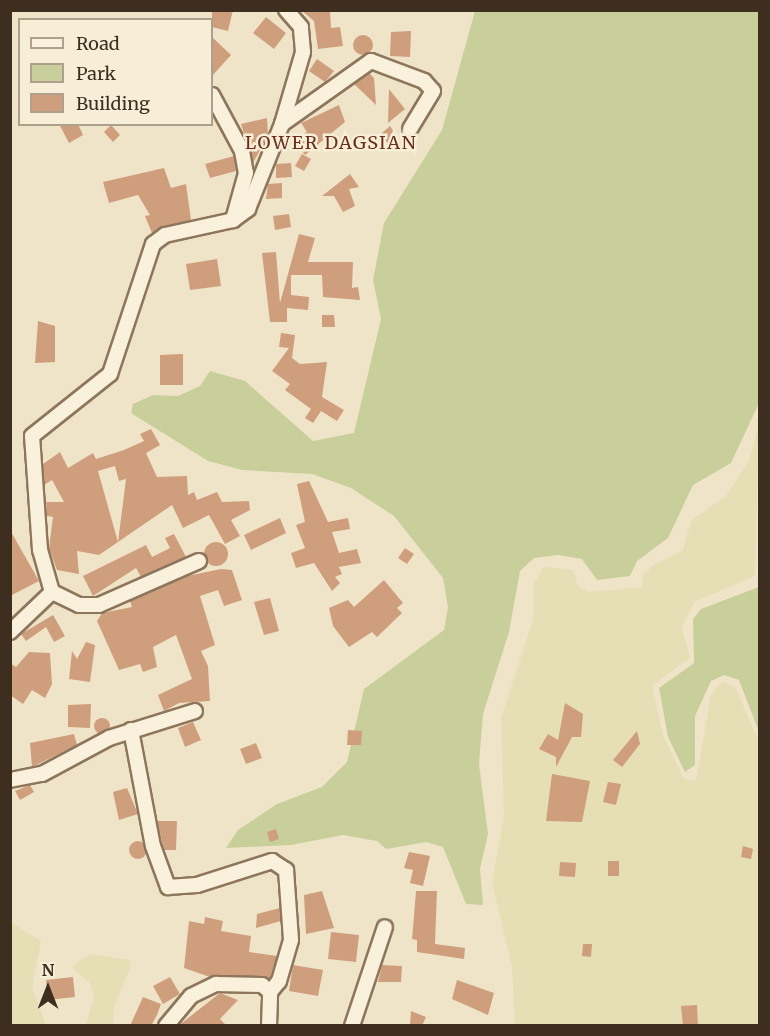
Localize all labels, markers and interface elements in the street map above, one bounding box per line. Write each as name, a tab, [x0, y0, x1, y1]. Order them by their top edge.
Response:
legend	[18, 18, 213, 126]
text: Road	[76, 32, 120, 55]
text: Park	[76, 62, 116, 85]
text: Building	[76, 92, 150, 115]
district label: LOWER DAGSIAN	[245, 132, 417, 154]
north arrow	[18, 958, 78, 1018]
text: N	[42, 960, 54, 980]

